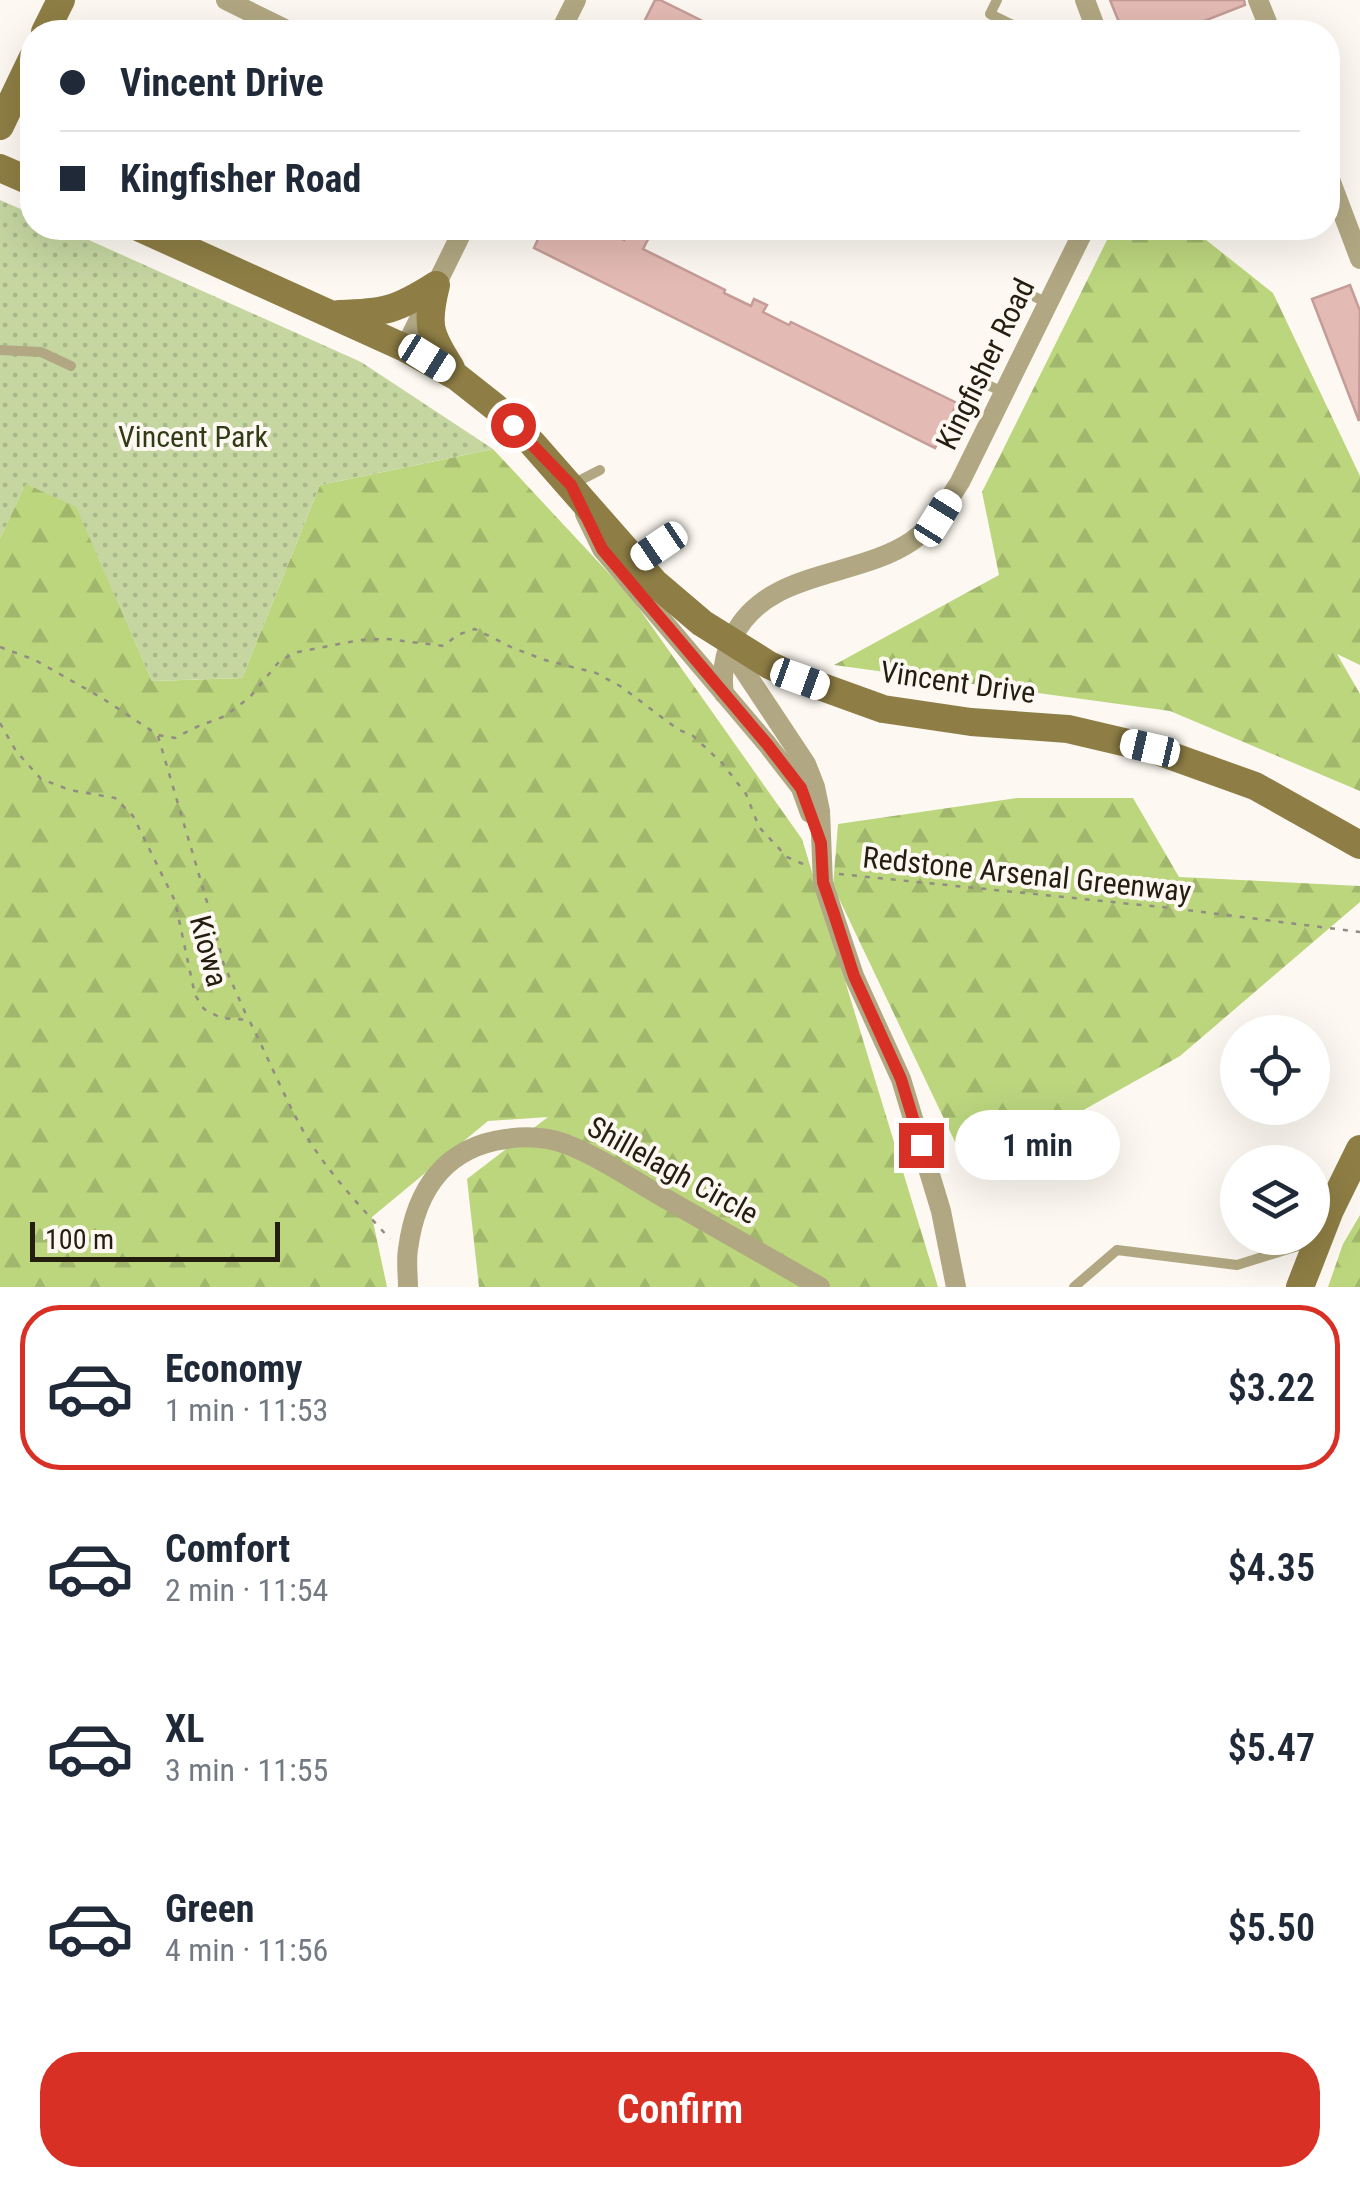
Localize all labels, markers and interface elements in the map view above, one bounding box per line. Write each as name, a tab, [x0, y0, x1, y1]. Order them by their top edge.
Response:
text: Vincent Drive	[120, 61, 324, 105]
text: Kingfisher Road	[120, 157, 361, 201]
street label: Kingfisher Road	[929, 273, 1041, 455]
car	[394, 329, 460, 387]
route start	[491, 403, 536, 448]
park label: Vincent Park	[118, 419, 268, 454]
car	[909, 485, 967, 551]
car	[626, 517, 692, 575]
street label: Vincent Drive	[878, 654, 1038, 710]
car	[767, 655, 833, 703]
car	[1117, 727, 1183, 769]
street label: Redstone Arsenal Greenway	[861, 839, 1193, 909]
street label: Kiowa	[183, 912, 235, 990]
map controls	[1220, 1015, 1330, 1255]
button: locate	[1220, 1015, 1330, 1125]
street label: Shillelagh Circle	[582, 1109, 764, 1231]
callout: 1 min	[956, 1110, 1121, 1180]
route end	[899, 1123, 944, 1168]
text: 1 min	[1002, 1126, 1073, 1164]
button: layers	[1220, 1145, 1330, 1255]
scale bar	[30, 1217, 280, 1262]
text: 100 m	[45, 1223, 114, 1256]
icon: car	[45, 1343, 135, 1433]
text: Economy	[165, 1347, 302, 1391]
text: $3.22	[1228, 1366, 1315, 1410]
text: 1 min · 11:53	[165, 1391, 328, 1429]
icon: car	[45, 1523, 135, 1613]
text: Comfort	[165, 1527, 290, 1571]
text: $4.35	[1228, 1546, 1315, 1590]
text: 2 min · 11:54	[165, 1571, 328, 1609]
icon: car	[45, 1703, 135, 1793]
text: XL	[165, 1707, 204, 1751]
text: $5.47	[1228, 1726, 1315, 1770]
text: 3 min · 11:55	[165, 1751, 328, 1789]
icon: car	[45, 1883, 135, 1973]
text: Green	[165, 1887, 255, 1931]
text: $5.50	[1228, 1906, 1315, 1950]
text: 4 min · 11:56	[165, 1931, 328, 1969]
button: Confirm	[40, 2052, 1320, 2167]

